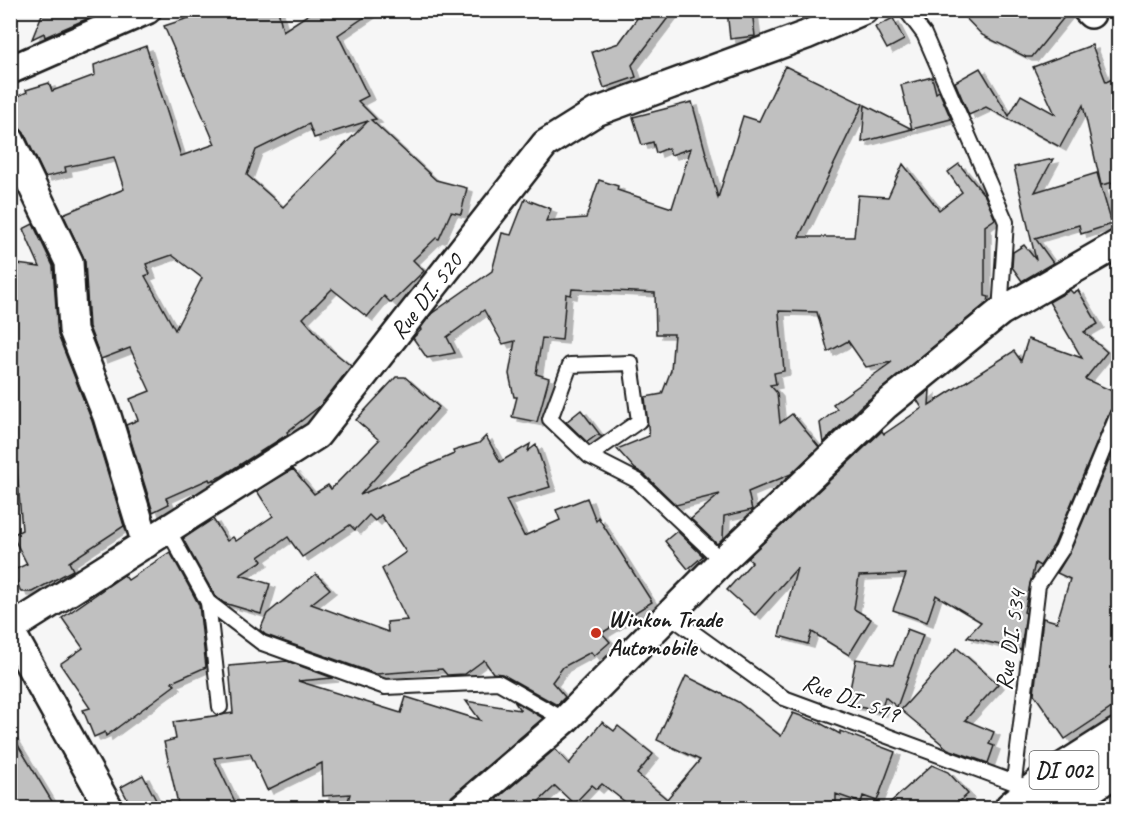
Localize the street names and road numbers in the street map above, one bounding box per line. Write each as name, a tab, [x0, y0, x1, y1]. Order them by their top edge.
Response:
street label: Rue DI. 520	[383, 245, 470, 345]
street label: Rue DI. 534	[988, 586, 1032, 692]
street label: Rue DI. 519	[798, 667, 906, 730]
road number: DI 002	[1030, 751, 1098, 789]

